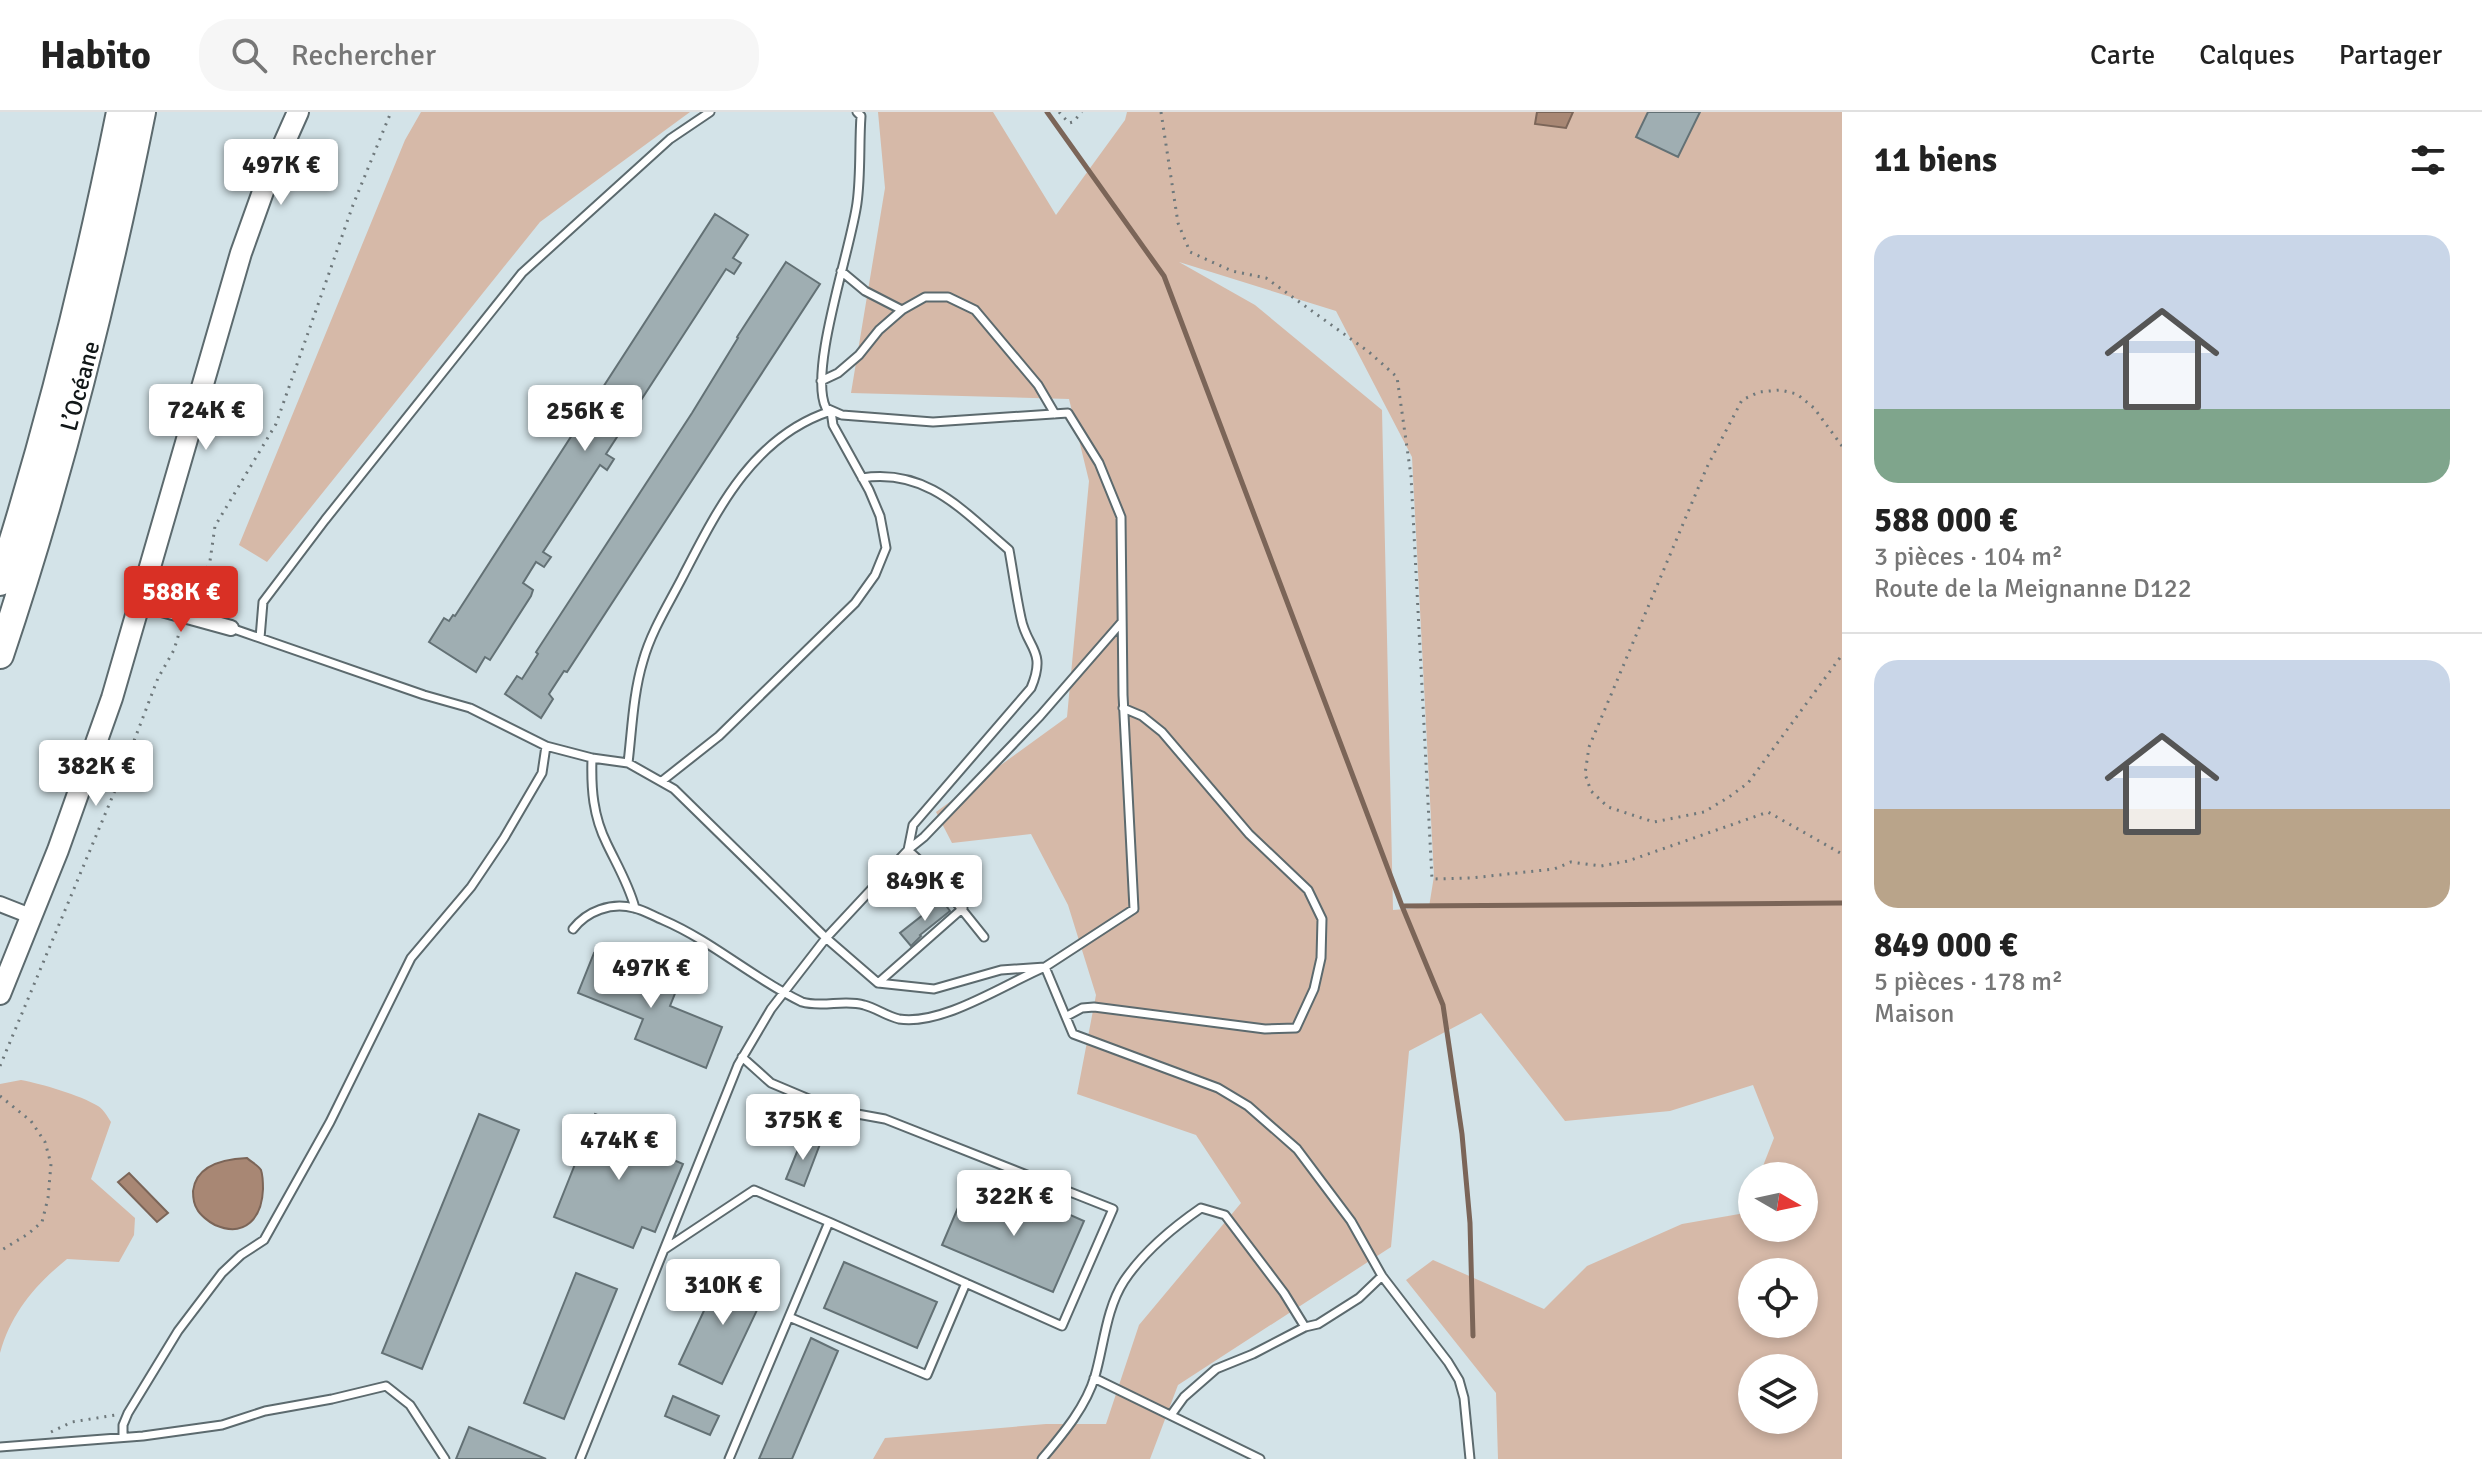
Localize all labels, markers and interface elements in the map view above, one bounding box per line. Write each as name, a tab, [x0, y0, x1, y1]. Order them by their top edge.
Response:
search box	[199, 19, 759, 91]
text: Habito	[40, 32, 151, 79]
icon: search	[227, 33, 271, 77]
text: Rechercher	[291, 37, 436, 74]
text: Carte	[2090, 38, 2155, 72]
text: Calques	[2199, 38, 2295, 72]
text: Partager	[2339, 38, 2442, 72]
icon: filters	[2406, 138, 2450, 182]
pin: 497K €	[216, 139, 346, 207]
text: 11 biens	[1874, 139, 1997, 181]
text: 497K €	[242, 149, 320, 181]
icon: home	[2090, 287, 2234, 431]
street label: L’Océane	[54, 338, 106, 434]
pin: 724K €	[141, 384, 271, 452]
pin: 256K €	[520, 385, 650, 453]
text: 724K €	[167, 394, 245, 426]
text: 256K €	[546, 395, 624, 427]
text: 588 000 €	[1874, 499, 2017, 541]
text: 3 pièces · 104 m²	[1874, 541, 2063, 573]
pin: 588K €	[116, 566, 246, 634]
text: Route de la Meignanne D122	[1874, 573, 2192, 605]
text: 588K €	[142, 576, 220, 608]
icon: home	[2090, 712, 2234, 856]
pin: 382K €	[31, 740, 161, 808]
text: 382K €	[57, 750, 135, 782]
pin: 849K €	[860, 855, 990, 923]
text: 849K €	[886, 865, 964, 897]
text: 849 000 €	[1874, 924, 2017, 966]
pin: 497K €	[586, 942, 716, 1010]
text: 497K €	[612, 952, 690, 984]
text: 5 pièces · 178 m²	[1874, 966, 2063, 998]
text: Maison	[1874, 998, 1954, 1030]
pin: 375K €	[738, 1094, 868, 1162]
text: 375K €	[764, 1104, 842, 1136]
pin: 474K €	[554, 1114, 684, 1182]
text: 474K €	[580, 1124, 658, 1156]
north arrow	[1738, 1162, 1818, 1242]
map controls	[1738, 1162, 1818, 1434]
pin: 322K €	[949, 1170, 1079, 1238]
text: 322K €	[975, 1180, 1053, 1212]
button: locate	[1738, 1258, 1818, 1338]
pin: 310K €	[658, 1259, 788, 1327]
text: 310K €	[684, 1269, 762, 1301]
button: layers	[1738, 1354, 1818, 1434]

